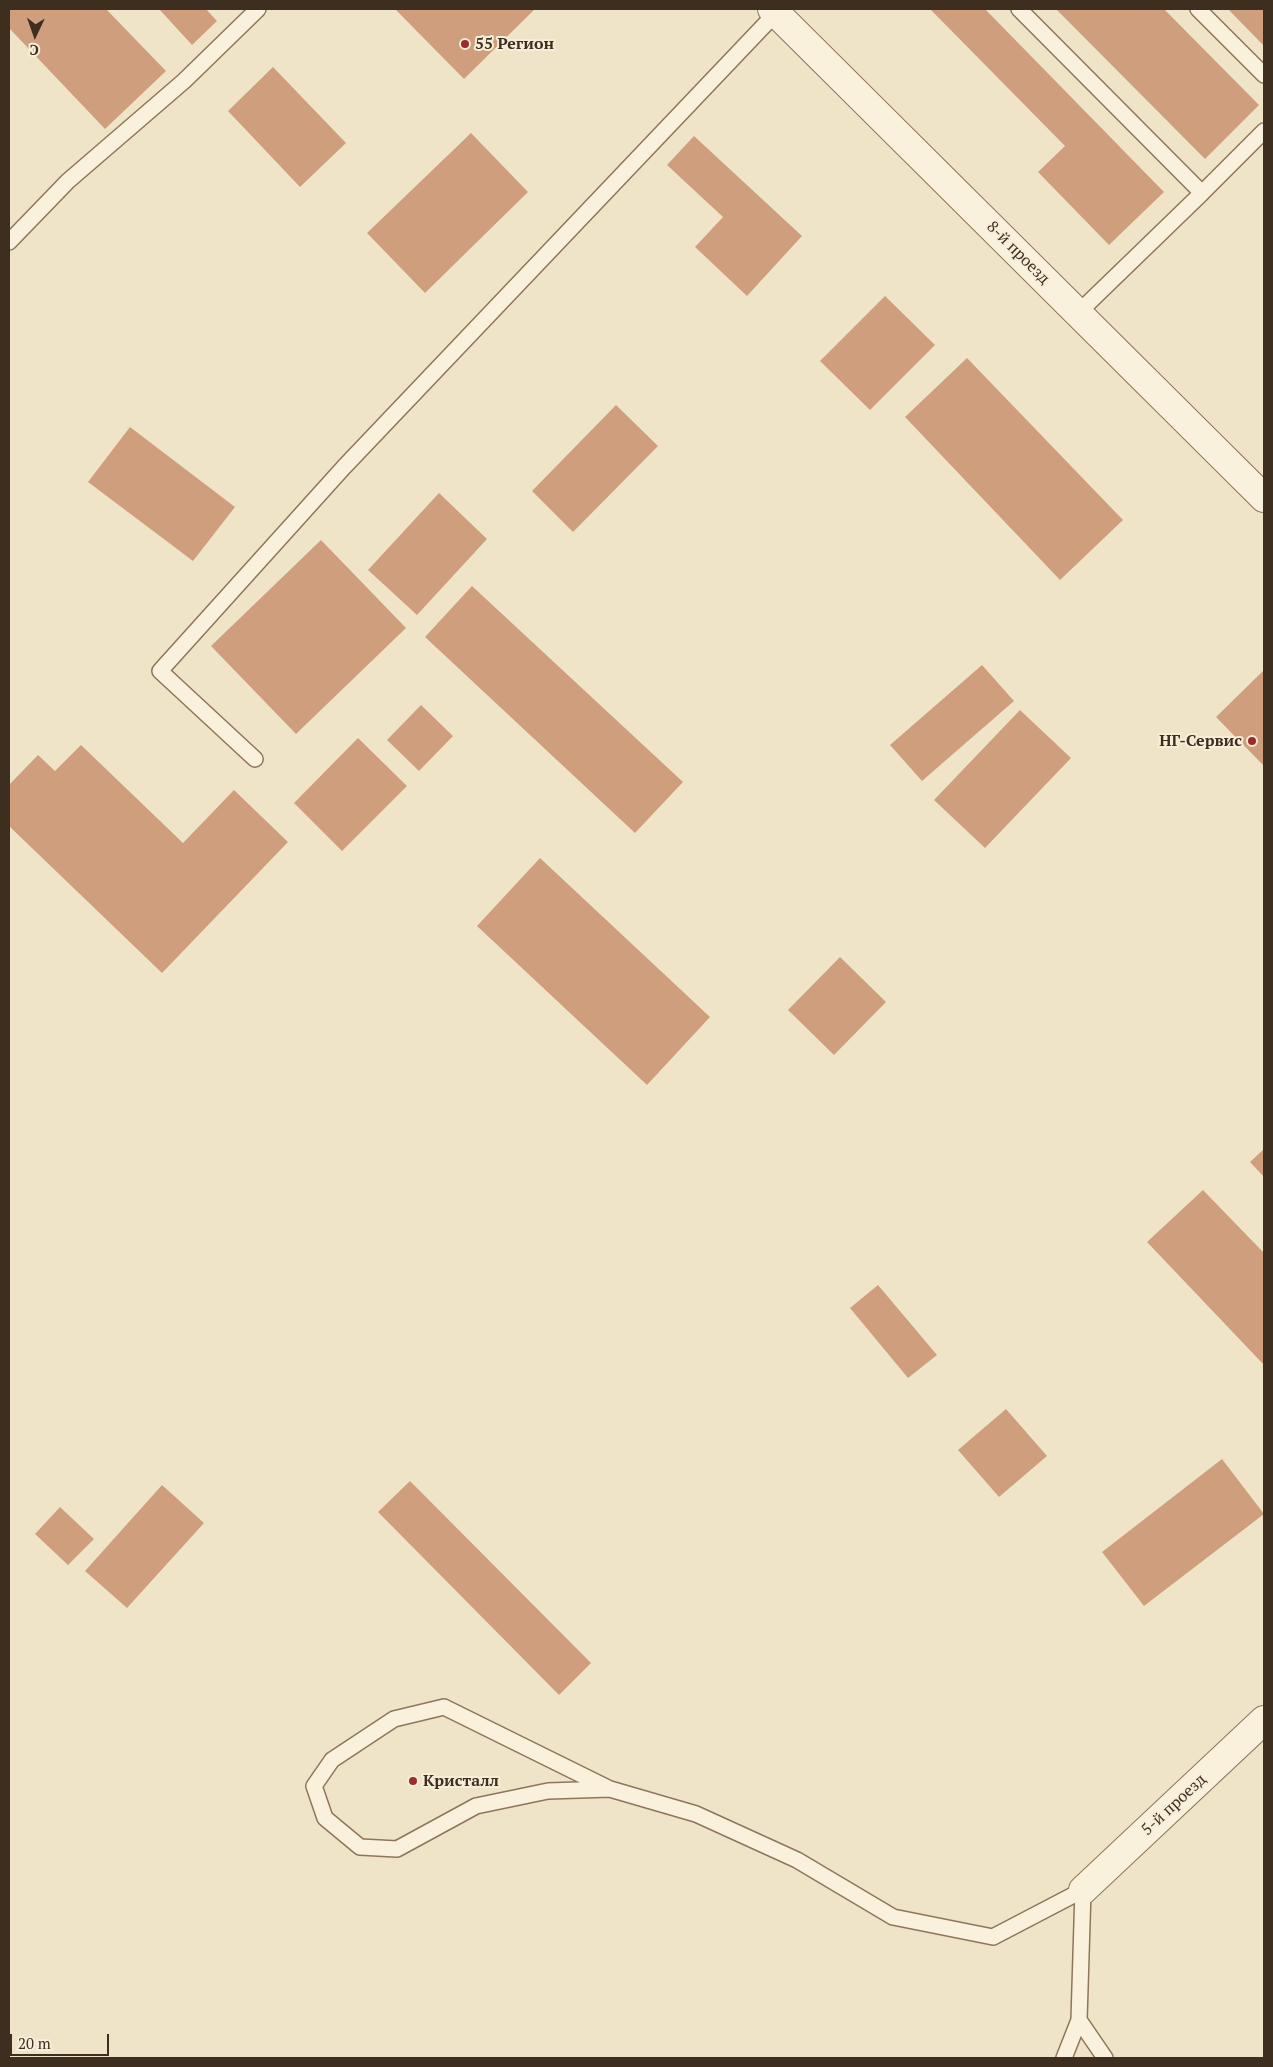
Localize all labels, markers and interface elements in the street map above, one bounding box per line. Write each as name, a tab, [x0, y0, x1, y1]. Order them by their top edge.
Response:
north arrow	[10, 10, 60, 60]
place label: 55 Регион	[475, 34, 554, 54]
marker: 55 Регион	[459, 38, 471, 50]
text: С	[29, 41, 39, 60]
street label: 8-й проезд	[982, 217, 1054, 289]
place label: НГ-Сервис	[1159, 731, 1242, 751]
marker: НГ-Сервис	[1246, 735, 1258, 747]
street label: 5-й проезд	[1138, 1770, 1210, 1840]
place label: Кристалл	[423, 1771, 499, 1791]
marker: Кристалл	[407, 1775, 419, 1787]
scale bar	[12, 2024, 111, 2056]
text: 20 m	[18, 2033, 51, 2053]

